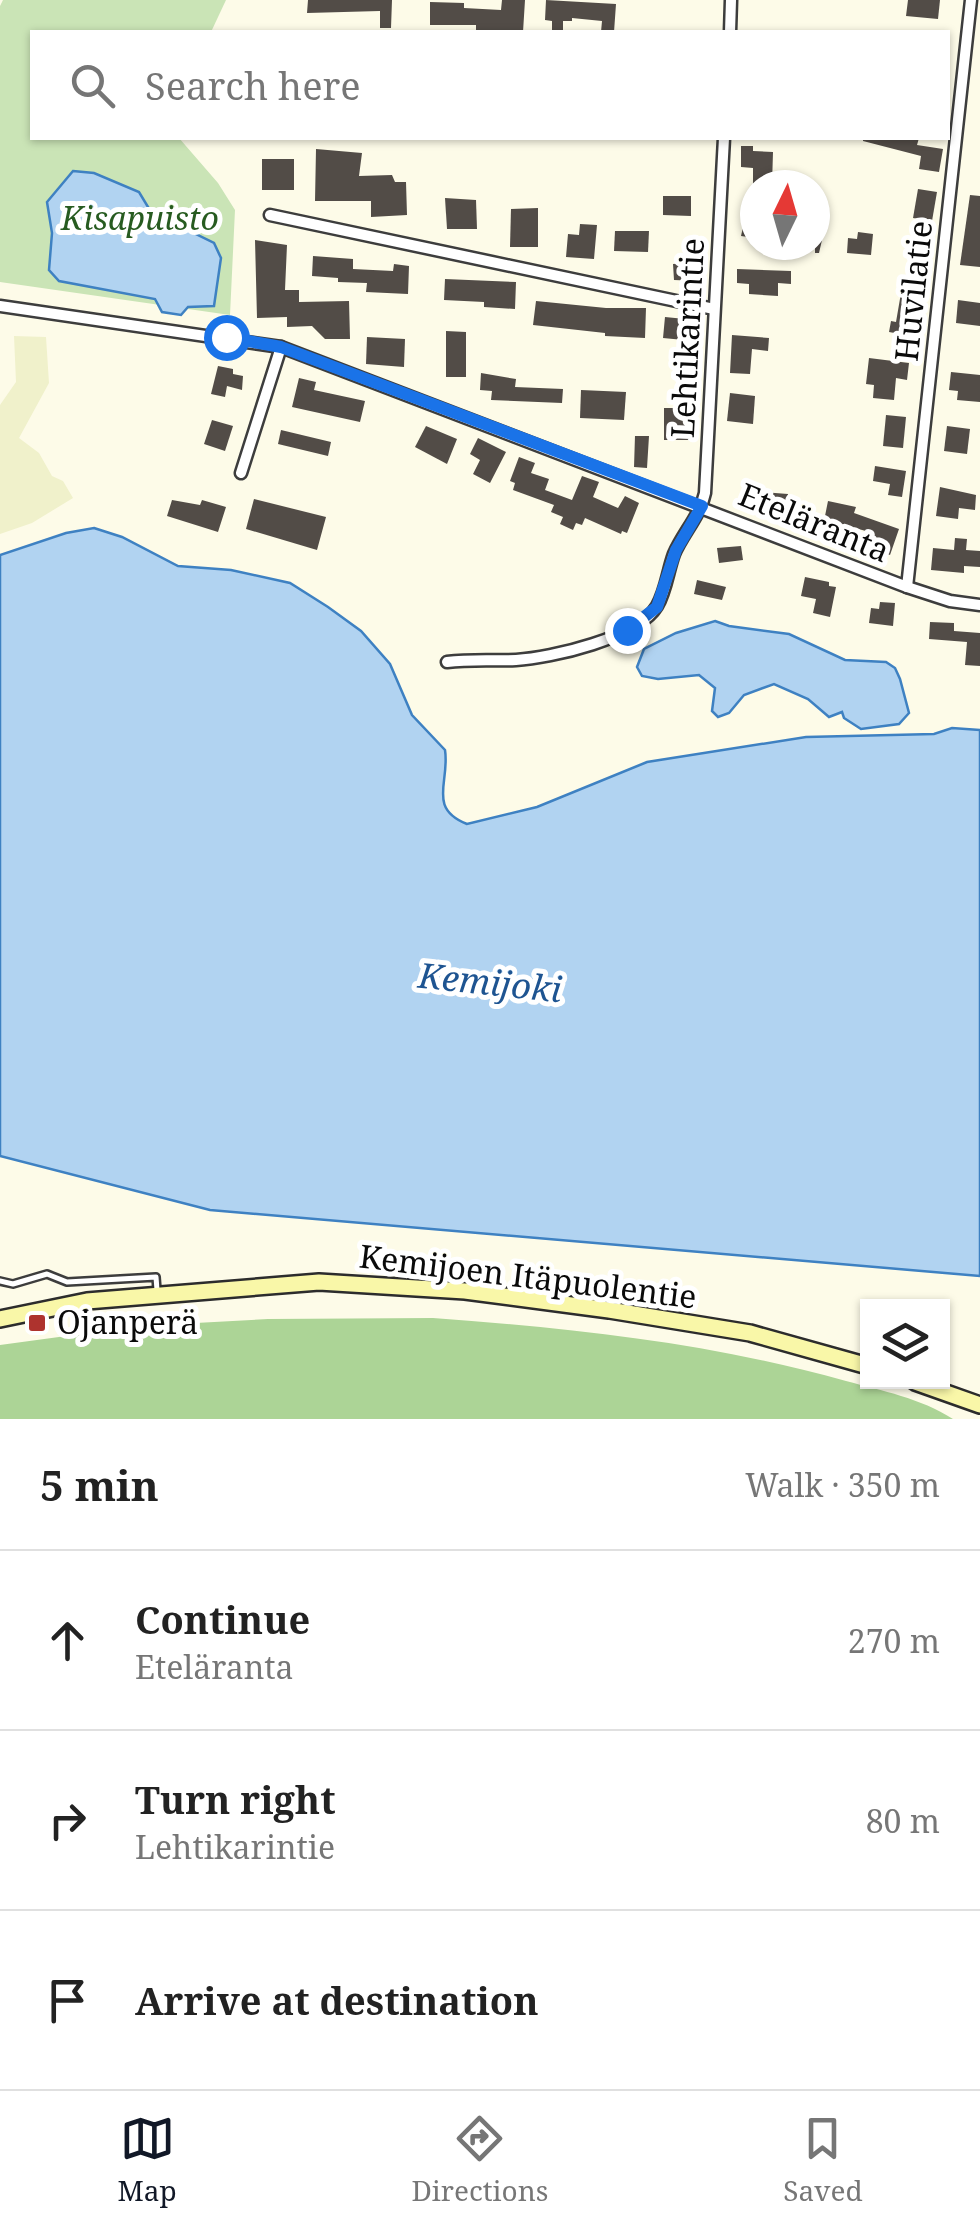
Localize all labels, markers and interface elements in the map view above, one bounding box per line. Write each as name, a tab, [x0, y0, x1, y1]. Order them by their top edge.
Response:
search box	[30, 30, 950, 140]
icon: search	[65, 58, 120, 113]
text: Search here	[145, 59, 361, 111]
north arrow	[740, 170, 830, 260]
park label: Kisapuisto	[60, 196, 219, 239]
street label: Huvilatie	[884, 218, 941, 363]
street label: Lehtikarintie	[660, 237, 713, 439]
route start	[204, 315, 250, 361]
street label: Eteläranta	[733, 472, 896, 571]
route end	[605, 608, 651, 654]
water label: Kemijoki	[415, 951, 565, 1012]
street label: Kemijoen Itäpuolentie	[357, 1233, 699, 1318]
map controls	[860, 1299, 950, 1389]
button: layers	[860, 1299, 950, 1389]
place label: Ojanperä	[57, 1300, 198, 1343]
marker: Ojanperä	[26, 1312, 48, 1334]
text: 5 min	[40, 1456, 159, 1513]
text: Walk · 350 m	[745, 1463, 940, 1506]
text: Continue	[135, 1593, 310, 1645]
icon: ahead	[40, 1613, 95, 1668]
text: 270 m	[848, 1619, 940, 1662]
text: Eteläranta	[135, 1645, 294, 1688]
text: Turn right	[135, 1773, 336, 1825]
icon: right	[40, 1793, 95, 1848]
text: 80 m	[866, 1799, 940, 1842]
text: Lehtikarintie	[135, 1825, 335, 1868]
icon: arrive	[40, 1973, 95, 2028]
text: Arrive at destination	[135, 1974, 539, 2026]
tab: Map	[117, 2111, 177, 2209]
tab: Directions	[411, 2111, 548, 2209]
tab: Saved	[783, 2111, 863, 2209]

